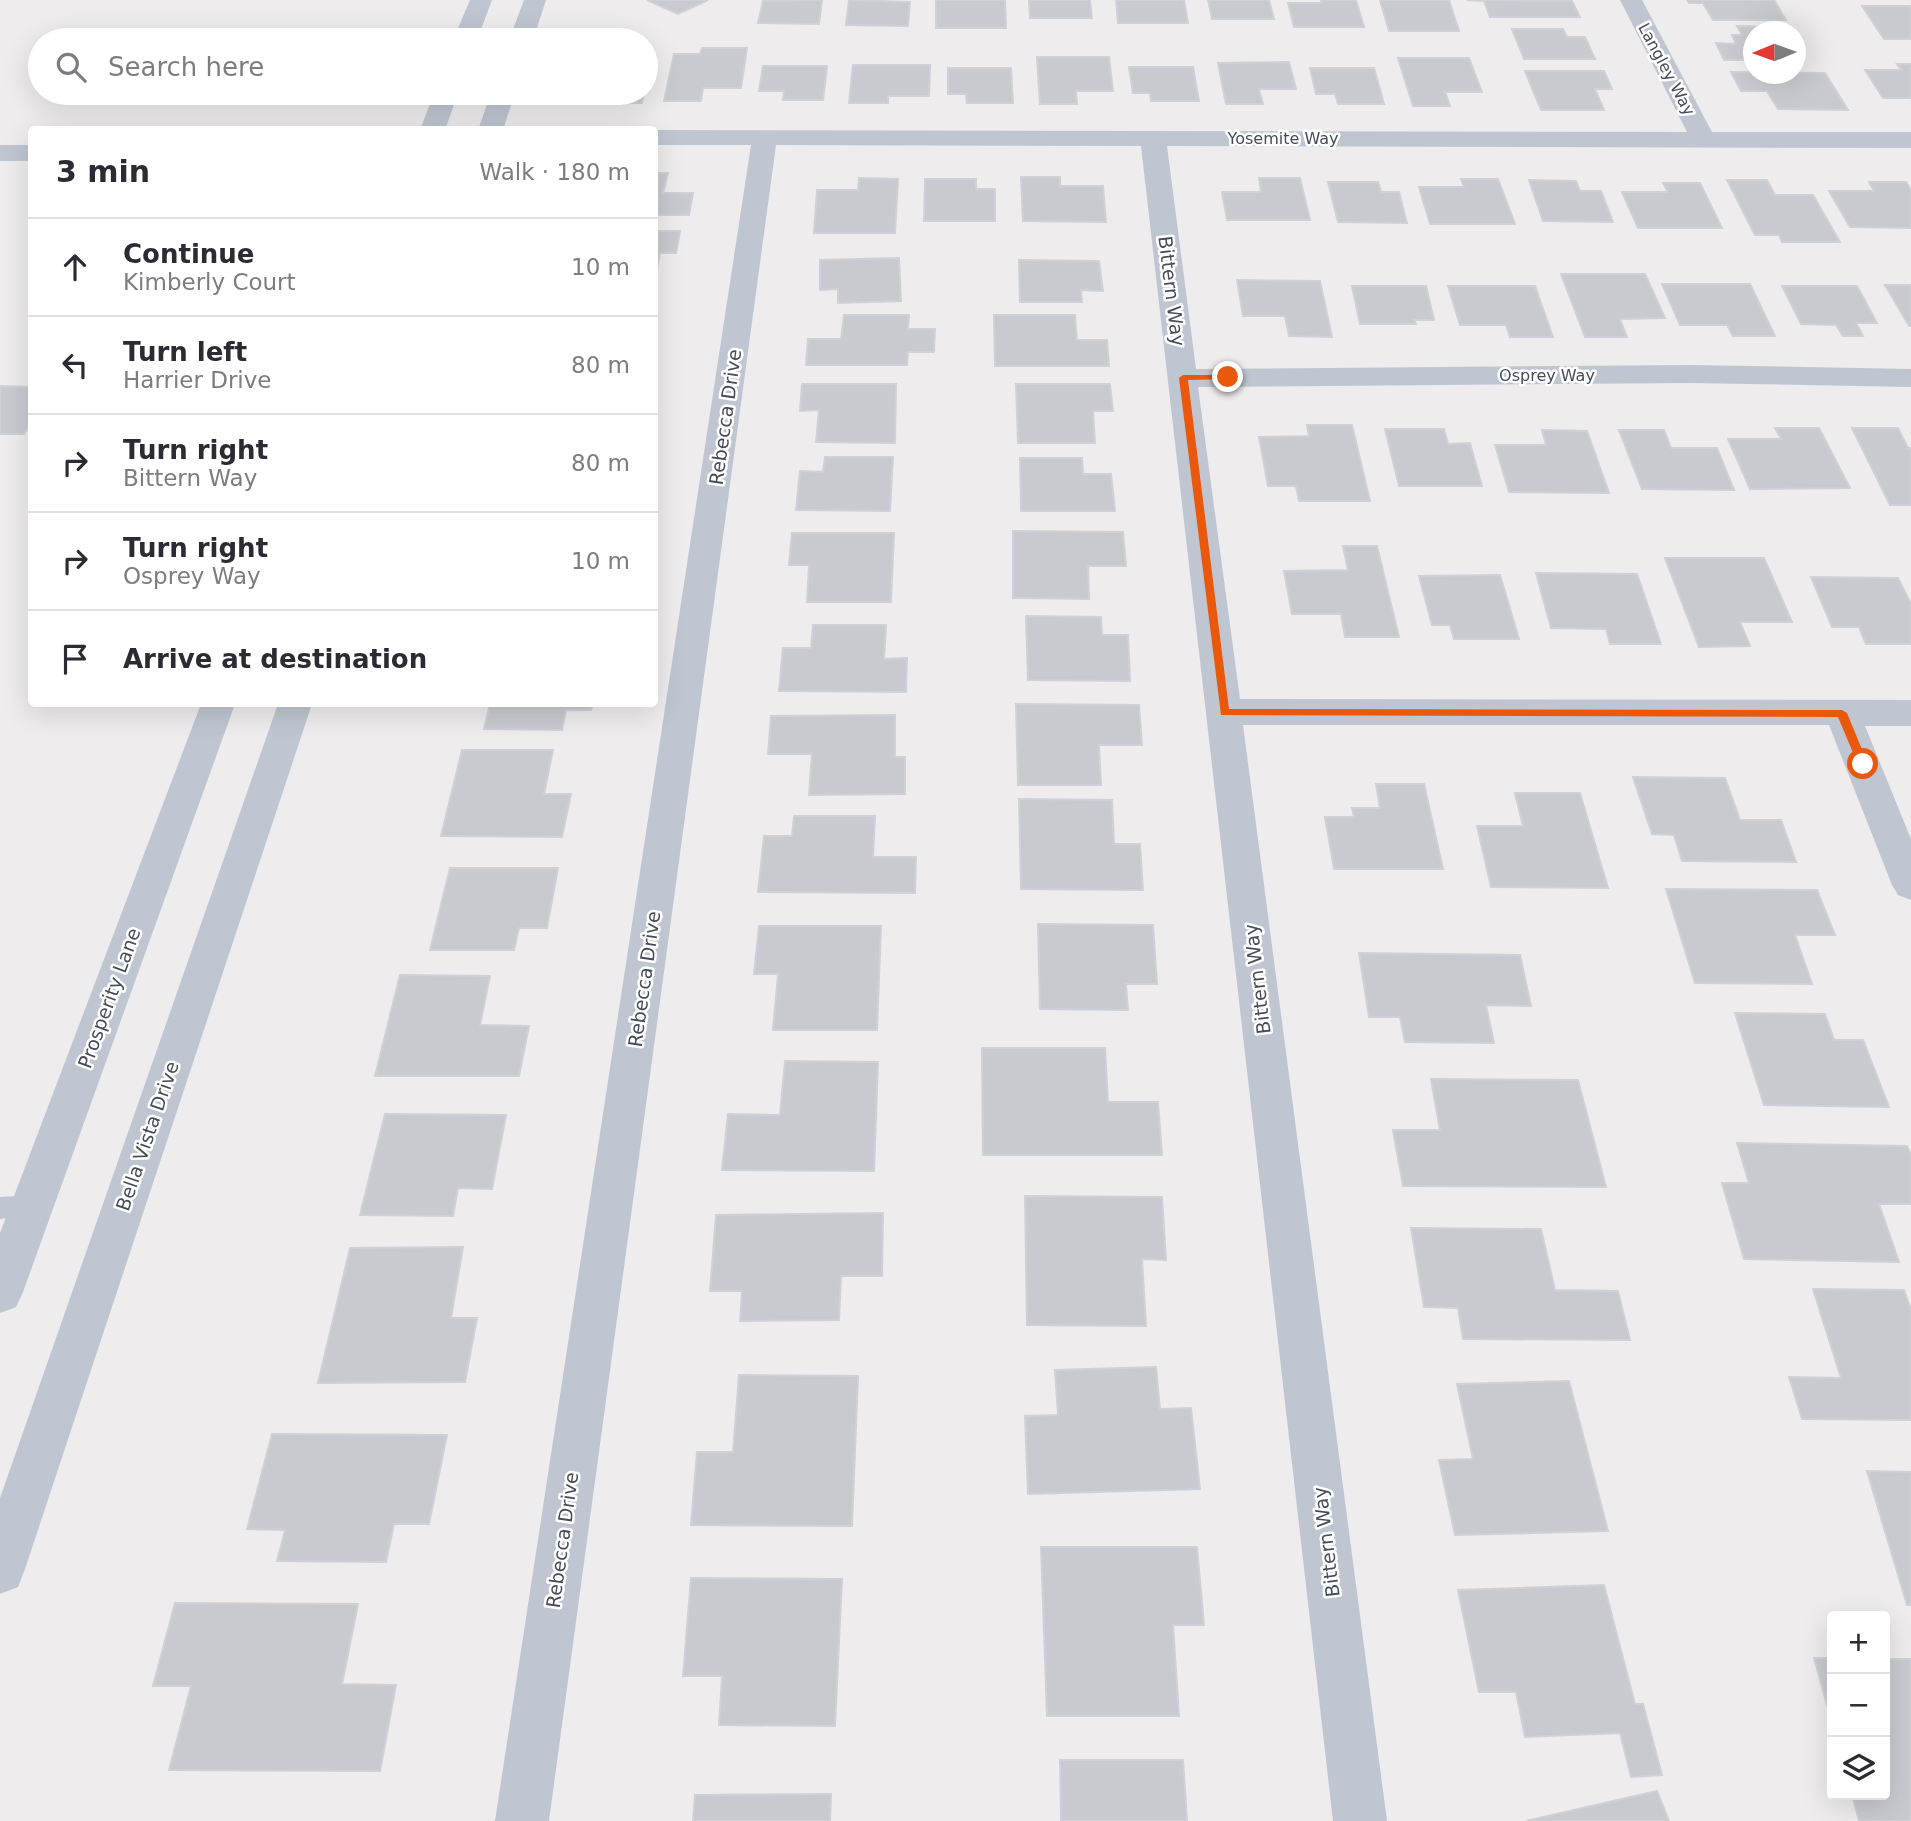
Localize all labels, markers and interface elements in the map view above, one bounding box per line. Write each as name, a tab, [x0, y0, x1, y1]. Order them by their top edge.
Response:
street label: Langley Way	[1634, 20, 1699, 119]
north arrow	[1743, 21, 1806, 84]
search box	[28, 28, 658, 105]
icon: search	[52, 48, 90, 86]
text: Search here	[108, 52, 264, 82]
street label: Yosemite Way	[1227, 129, 1338, 148]
text: 3 min	[56, 154, 150, 189]
text: Walk · 180 m	[479, 159, 630, 185]
street label: Bittern Way	[1154, 235, 1190, 347]
text: Continue	[123, 239, 254, 269]
icon: ahead	[56, 248, 94, 286]
text: 10 m	[571, 254, 630, 280]
text: Kimberly Court	[123, 269, 296, 295]
text: Turn left	[123, 337, 247, 367]
icon: left	[56, 346, 94, 384]
street label: Rebecca Drive	[705, 348, 745, 486]
text: 80 m	[571, 352, 630, 378]
route end	[1212, 361, 1243, 392]
street label: Osprey Way	[1499, 366, 1595, 385]
text: Harrier Drive	[123, 367, 272, 393]
text: Turn right	[123, 435, 268, 465]
icon: right	[56, 444, 94, 482]
text: 80 m	[571, 450, 630, 476]
text: Bittern Way	[123, 465, 257, 491]
text: Turn right	[123, 533, 268, 563]
icon: right	[56, 542, 94, 580]
text: 10 m	[571, 548, 630, 574]
text: Osprey Way	[123, 563, 261, 589]
icon: arrive	[56, 640, 94, 678]
text: Arrive at destination	[123, 644, 427, 674]
route start	[1847, 748, 1878, 779]
street label: Rebecca Drive	[624, 910, 664, 1048]
street label: Bittern Way	[1239, 923, 1275, 1035]
street label: Prosperity Lane	[73, 925, 145, 1071]
street label: Bella Vista Drive	[111, 1058, 183, 1214]
street label: Rebecca Drive	[542, 1471, 582, 1609]
street label: Bittern Way	[1308, 1486, 1344, 1598]
map controls	[1827, 1611, 1890, 1800]
button: +	[1827, 1611, 1890, 1674]
button: −	[1827, 1674, 1890, 1737]
button: layers	[1827, 1737, 1890, 1800]

